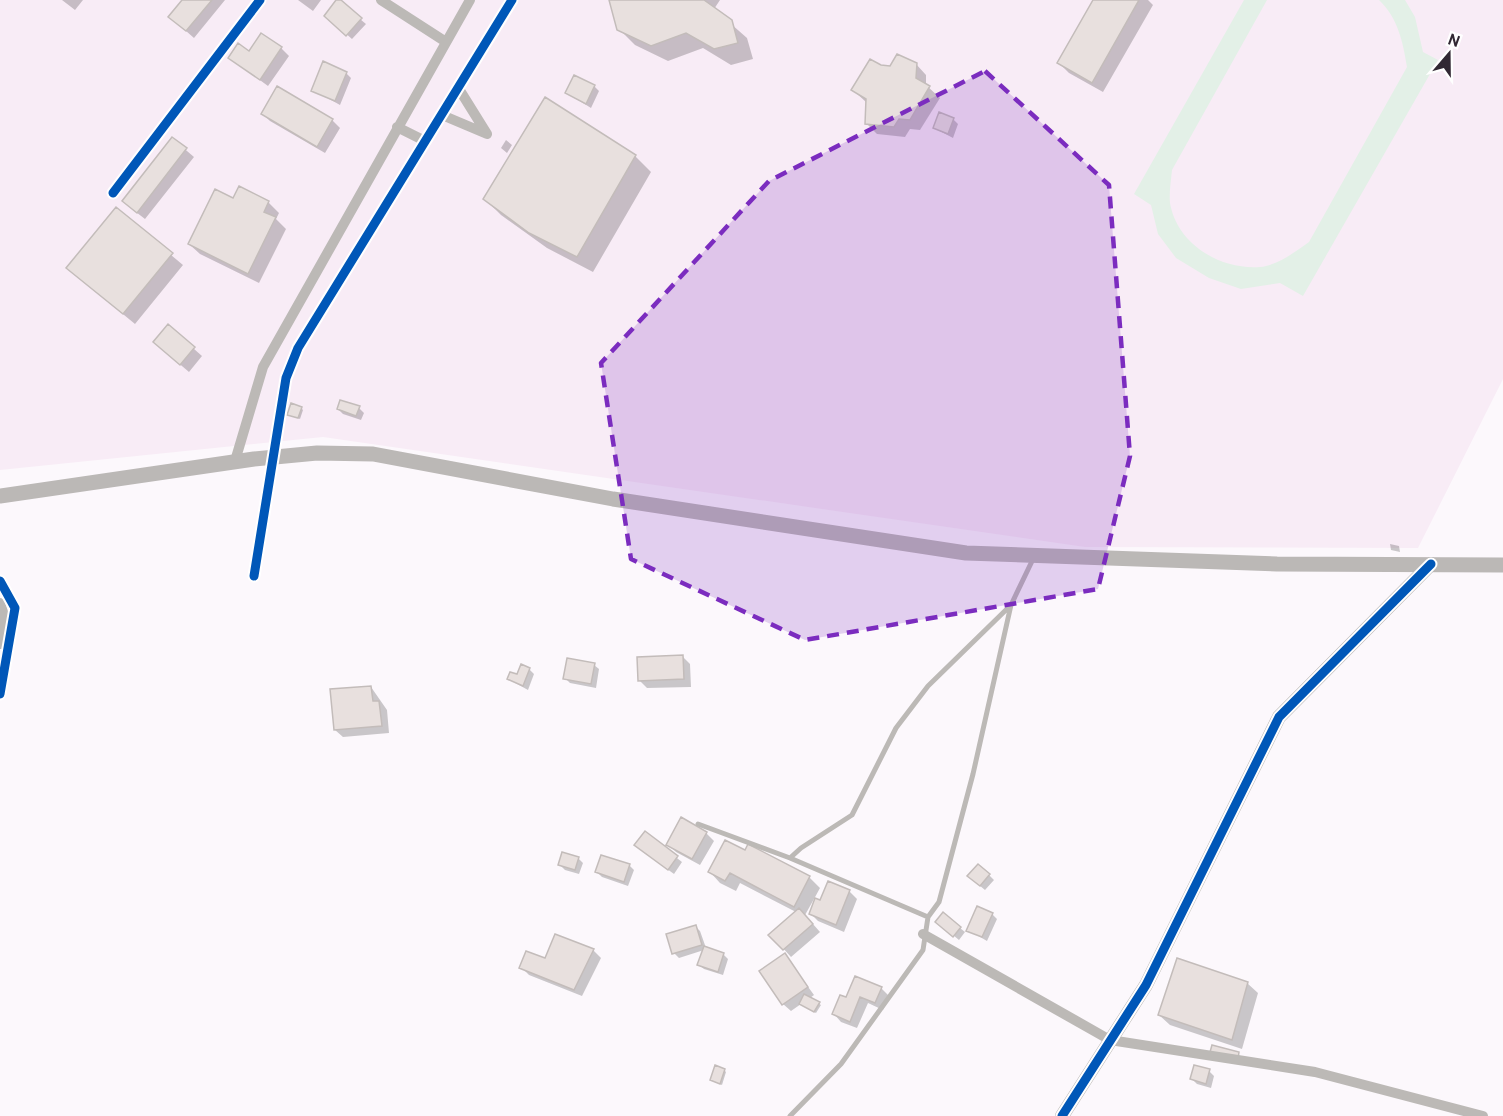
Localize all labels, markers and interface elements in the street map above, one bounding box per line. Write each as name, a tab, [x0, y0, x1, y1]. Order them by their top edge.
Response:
north arrow	[1419, 24, 1479, 84]
text: N	[1445, 30, 1462, 53]

